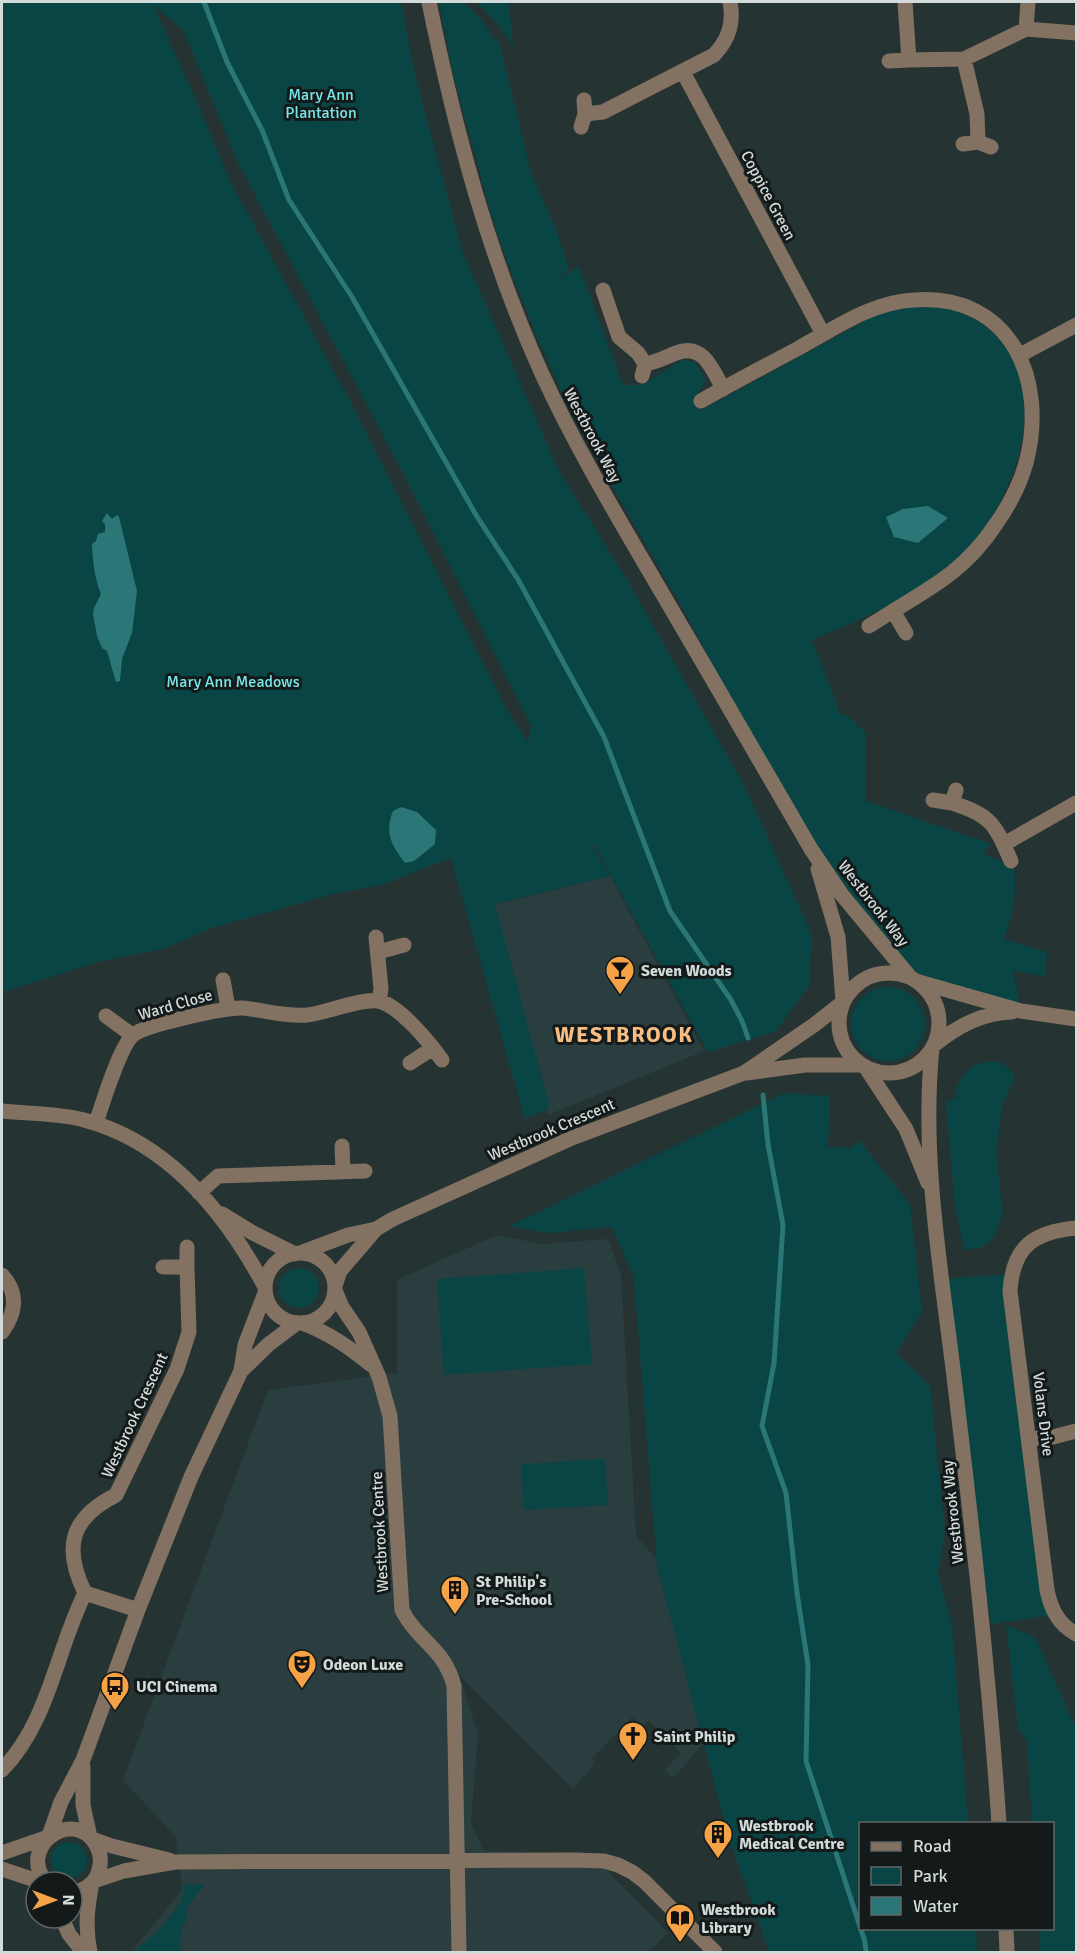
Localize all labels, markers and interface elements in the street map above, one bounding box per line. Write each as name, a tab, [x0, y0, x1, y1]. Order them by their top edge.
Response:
park label: Mary Ann Plantation	[285, 85, 357, 123]
street label: Coppice Green	[736, 147, 800, 244]
street label: Westbrook Way	[559, 385, 626, 487]
park label: Mary Ann Meadows	[166, 672, 300, 692]
street label: Westbrook Way	[833, 856, 913, 951]
bar icon: Seven Woods	[604, 954, 636, 996]
place label: Seven Woods	[641, 961, 732, 981]
street label: Ward Close	[136, 985, 215, 1025]
district label: WESTBROOK	[555, 1021, 693, 1048]
street label: Westbrook Crescent	[485, 1094, 618, 1166]
street label: Westbrook Crescent	[97, 1349, 173, 1481]
street label: Volans Drive	[1028, 1371, 1058, 1457]
street label: Westbrook Way	[938, 1459, 968, 1565]
street label: Westbrook Centre	[367, 1471, 393, 1593]
place label: St Philip's Pre-School	[476, 1572, 552, 1610]
building icon: St Philip's Pre-School	[439, 1574, 471, 1616]
theatre icon: Odeon Luxe	[286, 1648, 318, 1690]
place label: Odeon Luxe	[323, 1655, 403, 1675]
bus stop icon: UCI Cinema	[99, 1670, 131, 1712]
place label: UCI Cinema	[136, 1677, 217, 1697]
church icon: Saint Philip	[617, 1720, 649, 1762]
place label: Saint Philip	[654, 1727, 736, 1747]
place label: Westbrook Medical Centre	[739, 1816, 844, 1854]
building icon: Westbrook Medical Centre	[702, 1818, 734, 1860]
legend	[859, 1822, 1054, 1930]
text: Road	[913, 1835, 952, 1857]
text: Park	[913, 1865, 948, 1887]
north arrow	[24, 1870, 84, 1930]
text: N	[58, 1894, 78, 1906]
text: Water	[913, 1895, 959, 1917]
place label: Westbrook Library	[701, 1900, 776, 1938]
library icon: Westbrook Library	[664, 1902, 696, 1944]

